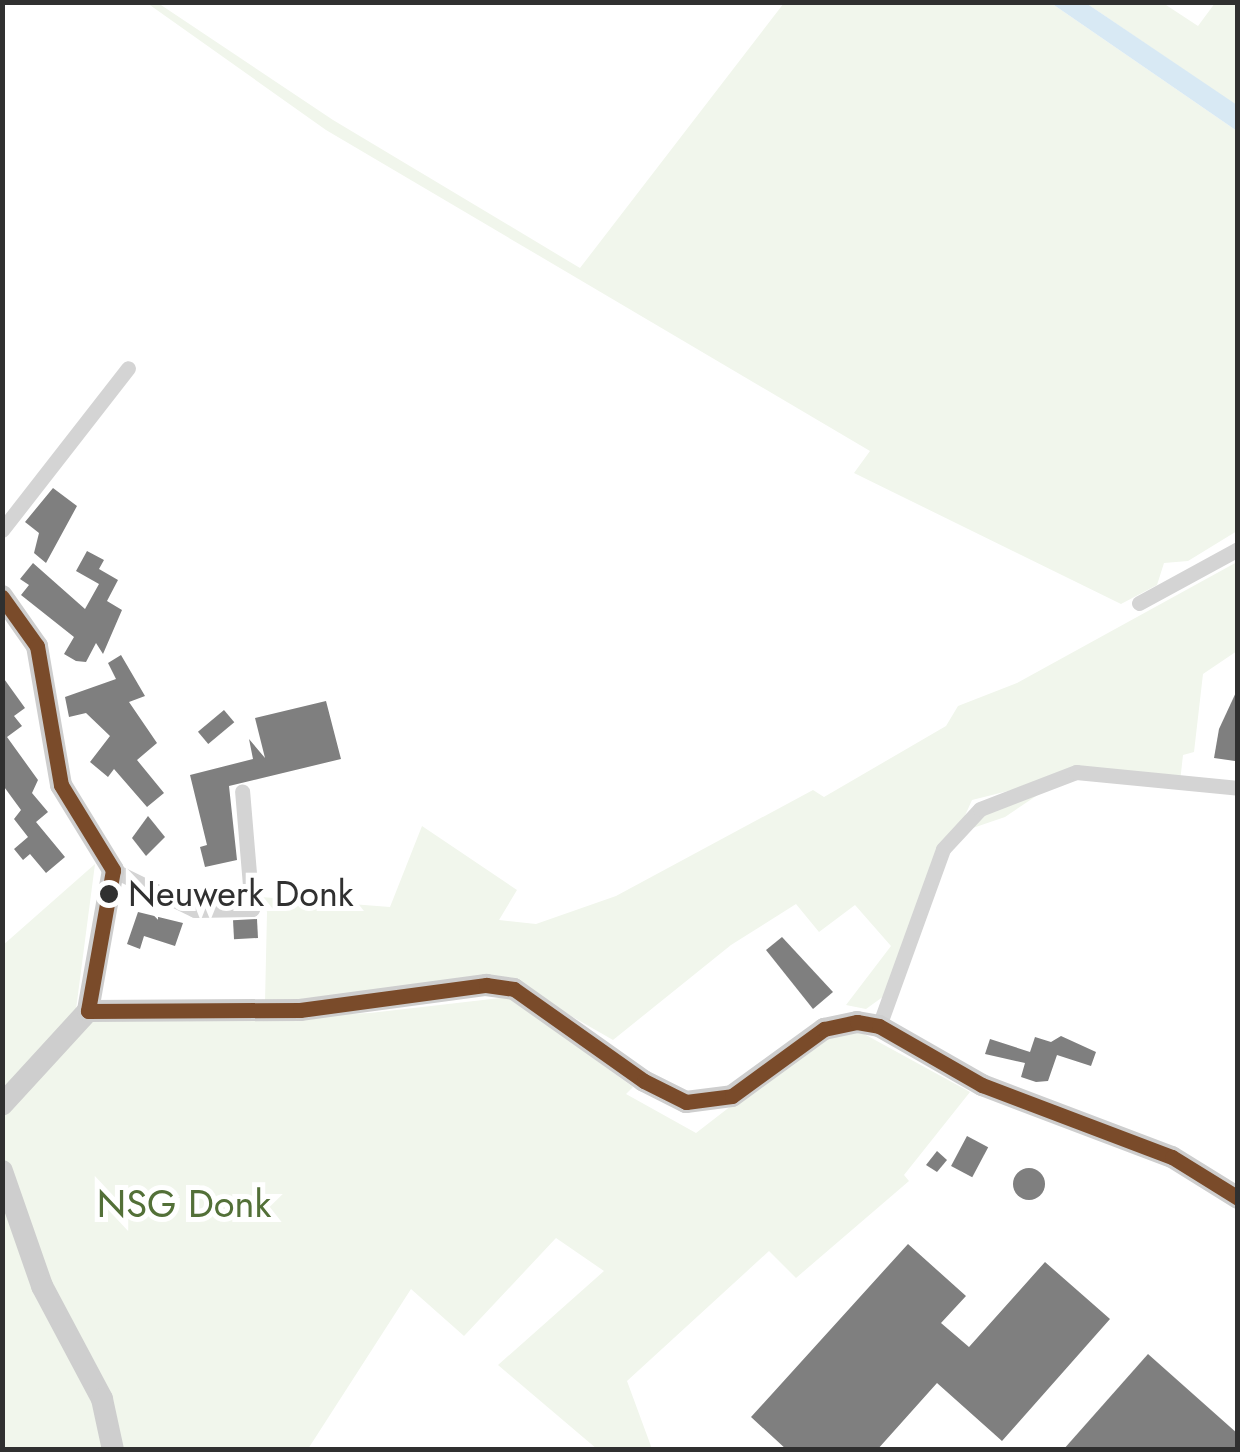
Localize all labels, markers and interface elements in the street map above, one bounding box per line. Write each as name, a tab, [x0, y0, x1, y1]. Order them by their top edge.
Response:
place label: Neuwerk Donk	[128, 872, 354, 916]
marker: Neuwerk Donk	[99, 884, 119, 904]
park label: NSG Donk	[97, 1181, 271, 1227]

